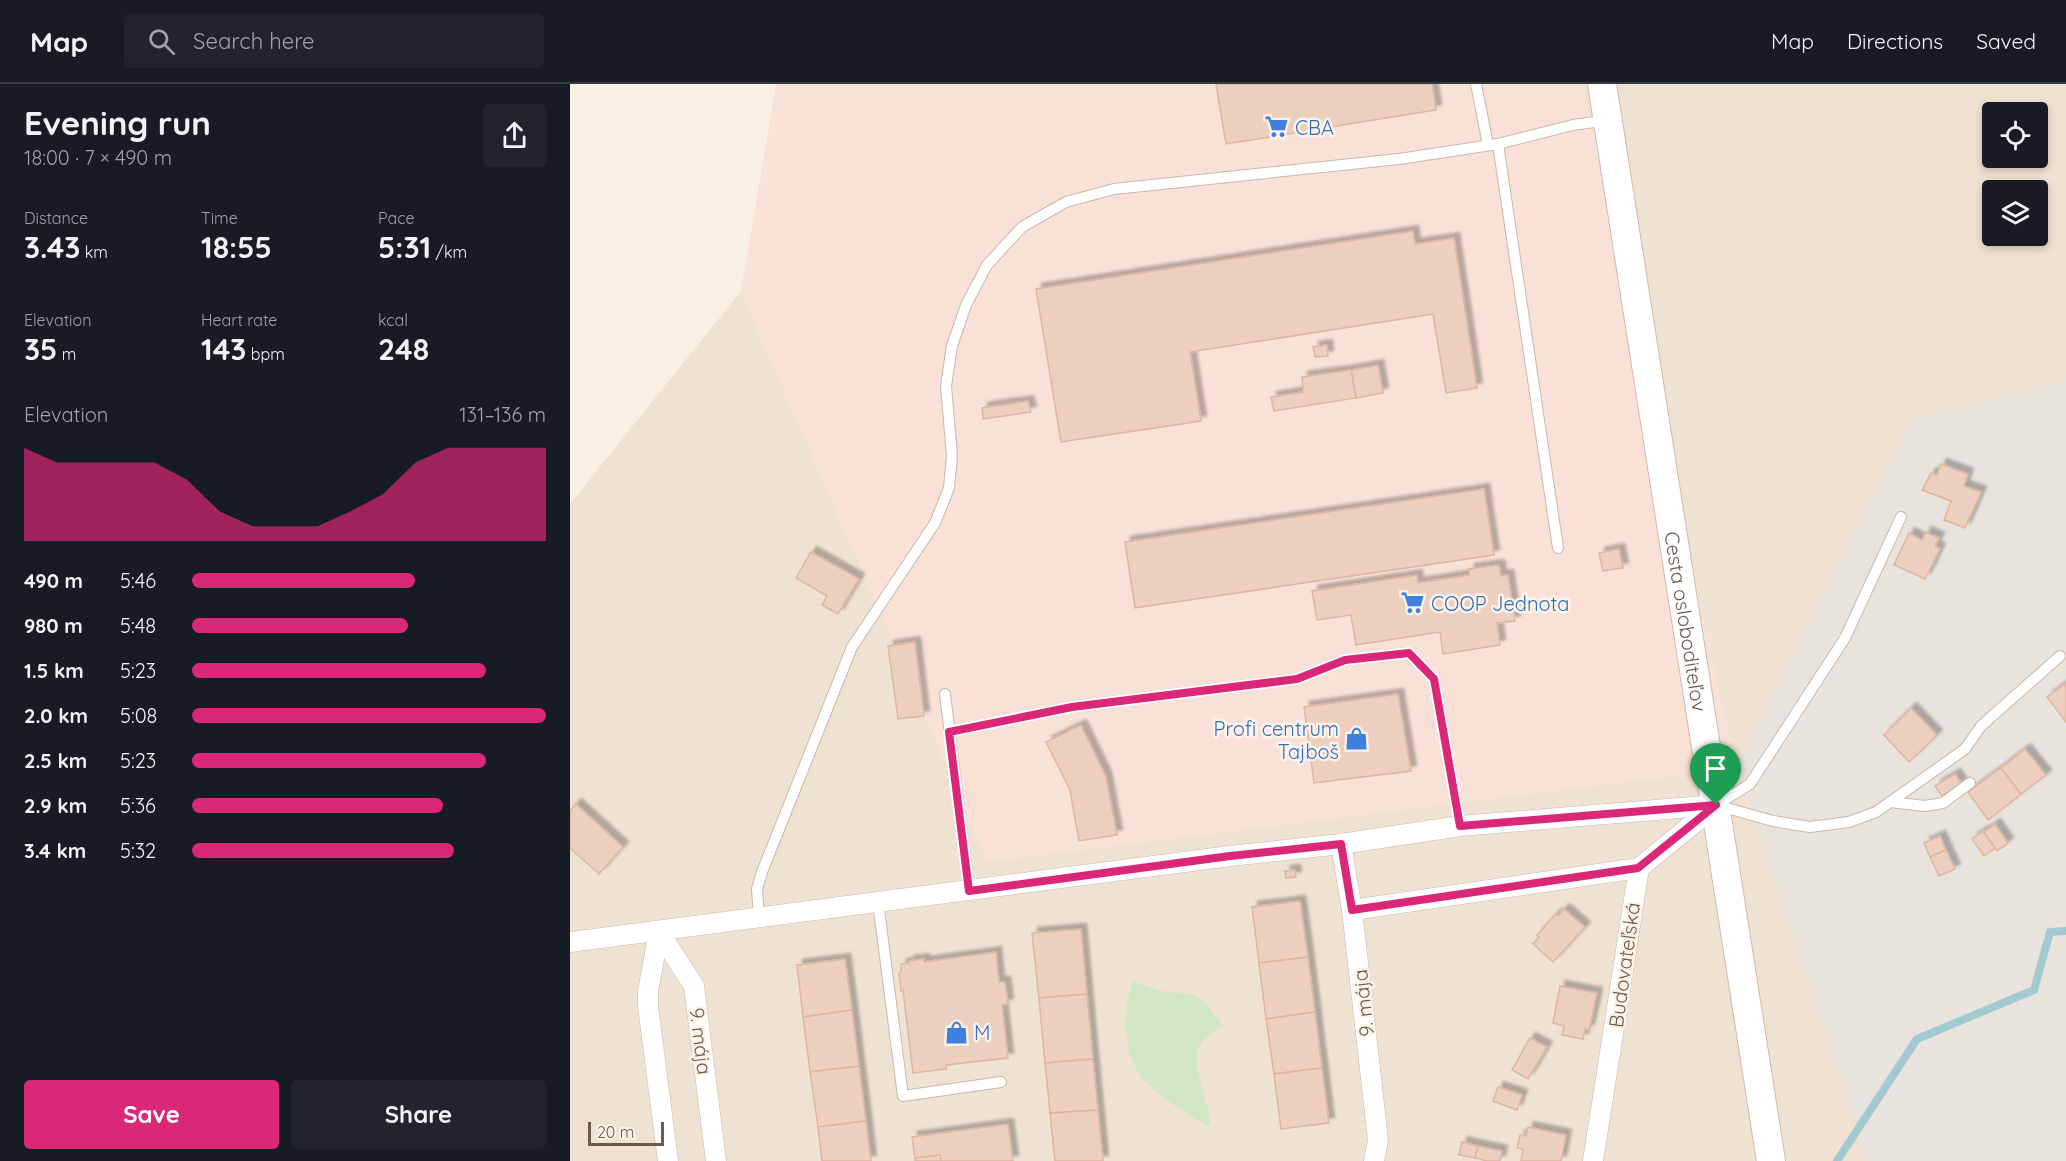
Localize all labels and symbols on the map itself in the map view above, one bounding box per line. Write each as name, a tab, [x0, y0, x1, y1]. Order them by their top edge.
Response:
supermarket icon: CBA	[1264, 114, 1290, 140]
place label: CBA	[1295, 115, 1334, 140]
street label: Cesta osloboditeľov	[1660, 530, 1713, 713]
supermarket icon: COOP Jednota	[1400, 590, 1426, 616]
place label: COOP Jednota	[1431, 591, 1569, 616]
place label: Profi centrum Tajboš	[1214, 716, 1339, 764]
shop icon: Profi centrum Tajboš	[1344, 726, 1370, 752]
pin	[1690, 743, 1741, 805]
street label: Budovateľská	[1603, 901, 1645, 1029]
street label: 9. mája	[1347, 968, 1379, 1038]
street label: 9. mája	[684, 1006, 718, 1076]
shop icon: M	[943, 1019, 969, 1045]
place label: M	[974, 1020, 991, 1045]
scale bar	[588, 1119, 664, 1146]

